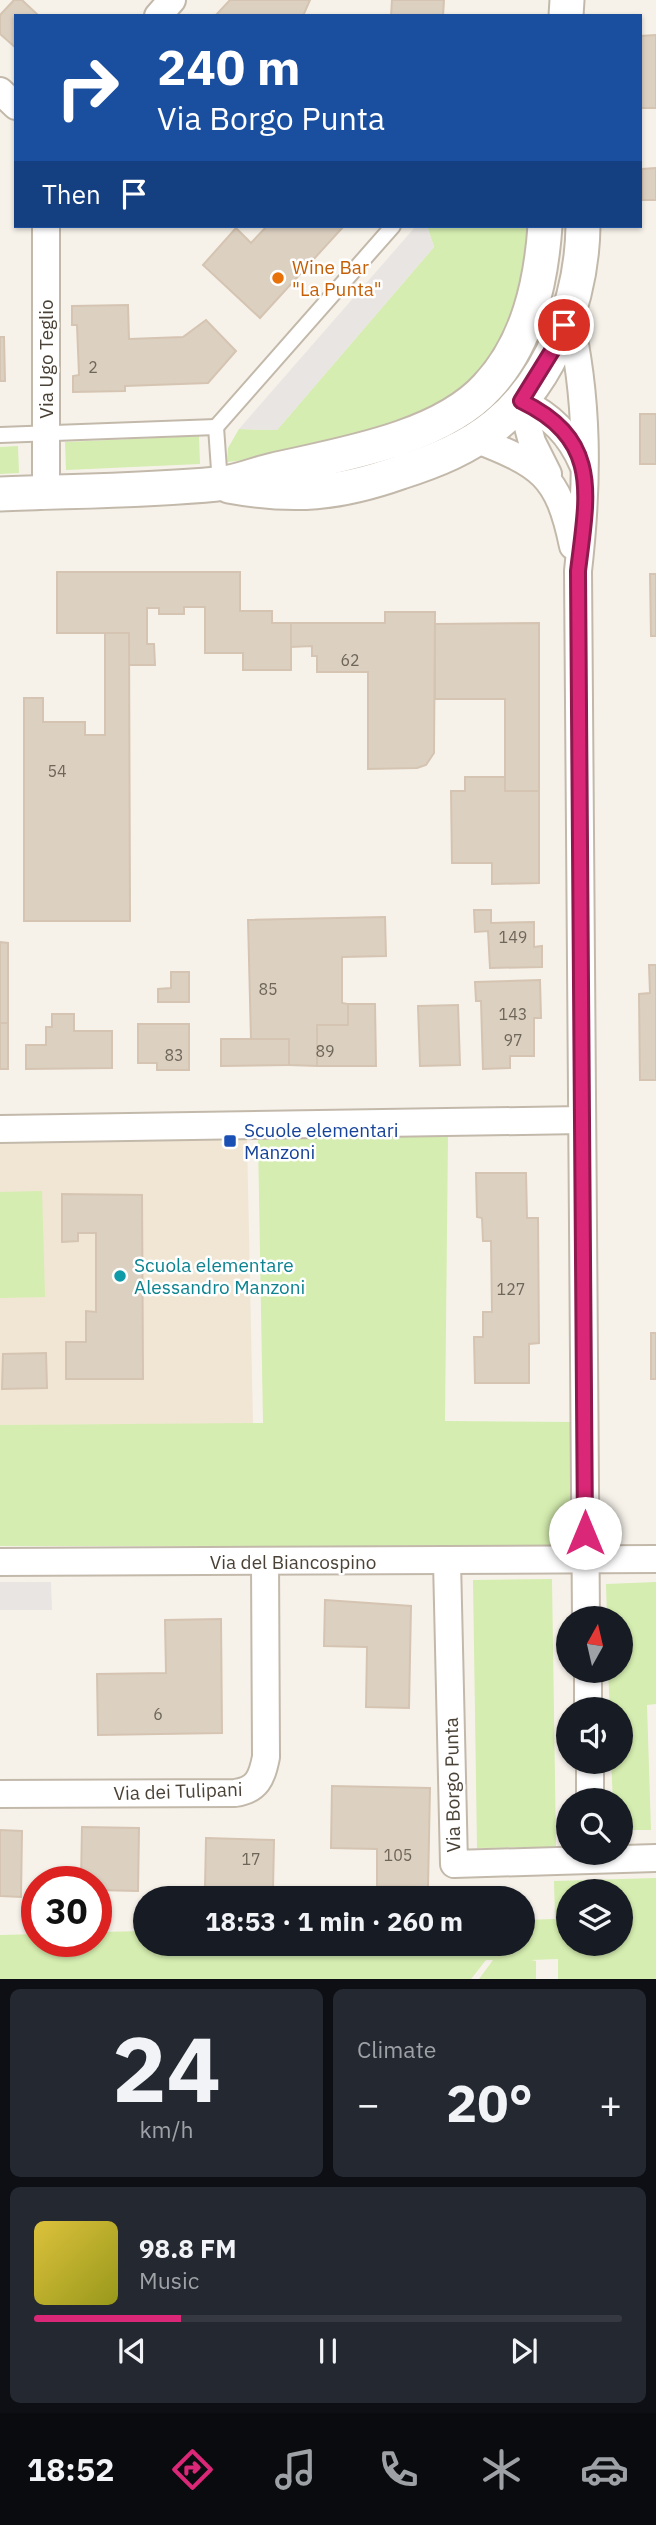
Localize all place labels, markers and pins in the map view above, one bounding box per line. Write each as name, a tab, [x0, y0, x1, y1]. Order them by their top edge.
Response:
place label: Wine Bar "La Punta"	[292, 255, 382, 301]
marker: Wine Bar "La Punta"	[270, 270, 286, 286]
pin	[534, 295, 594, 355]
place label: Scuole elementari Manzoni	[244, 1118, 399, 1164]
marker: Scuole elementari Manzoni	[222, 1133, 238, 1149]
place label: Scuola elementare Alessandro Manzoni	[134, 1253, 305, 1299]
marker: Scuola elementare Alessandro Manzoni	[112, 1268, 128, 1284]

